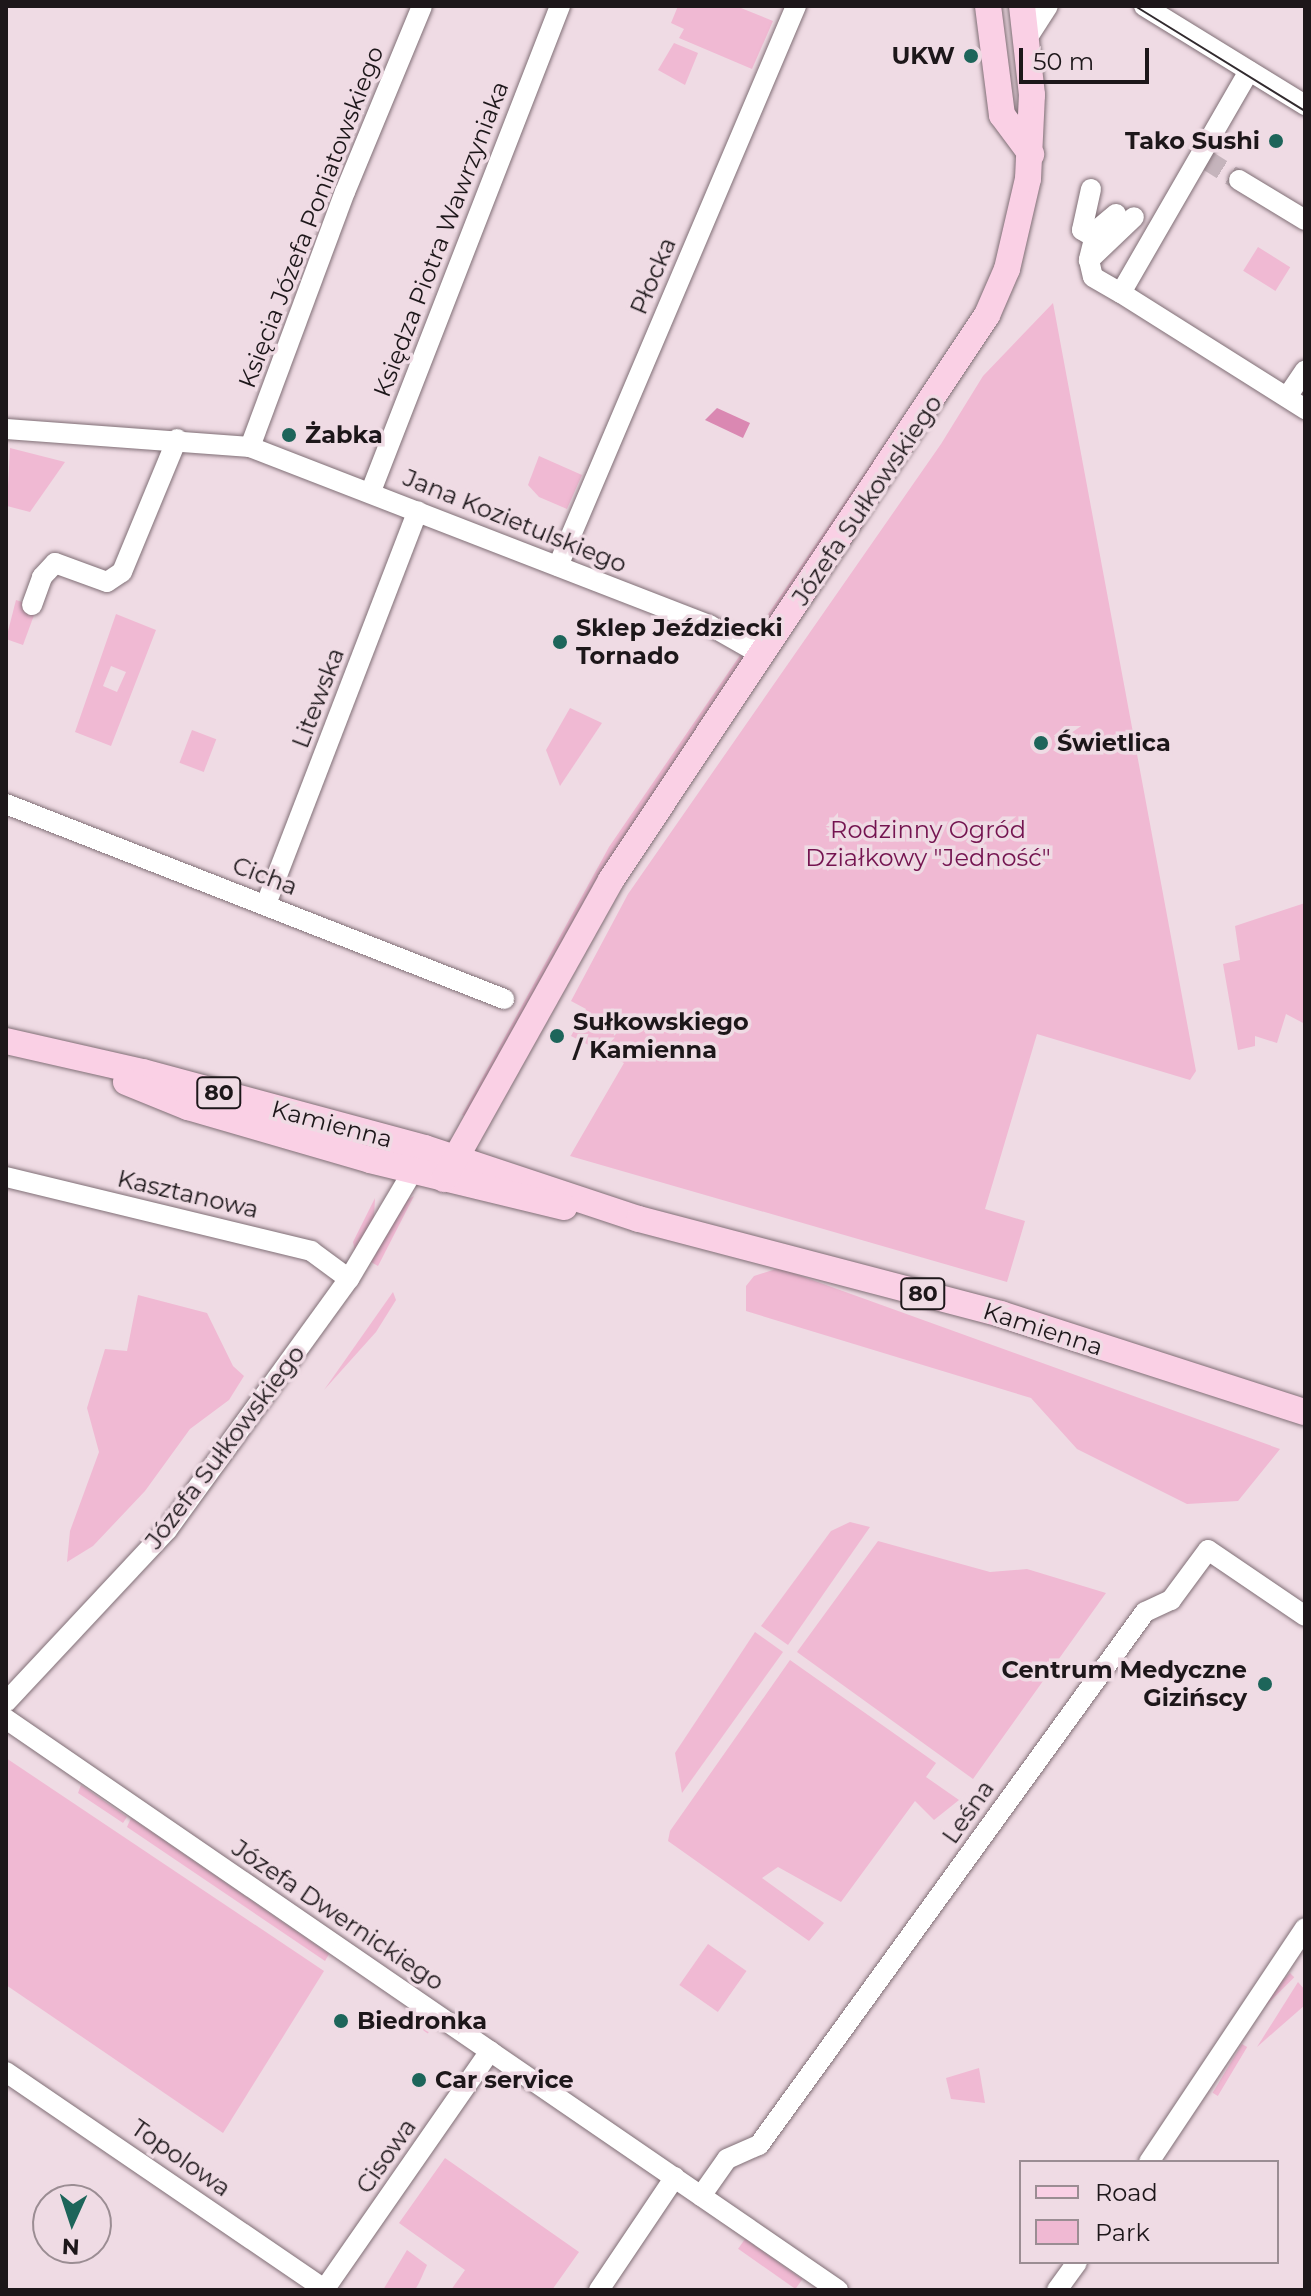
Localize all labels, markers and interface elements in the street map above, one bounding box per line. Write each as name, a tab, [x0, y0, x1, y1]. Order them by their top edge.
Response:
scale bar	[1023, 32, 1153, 82]
street label: Księcia Józefa Poniatowskiego	[232, 42, 390, 392]
place label: UKW	[891, 42, 955, 70]
marker: UKW	[962, 47, 980, 65]
text: 50 m	[1033, 47, 1094, 76]
street label: Księdza Piotra Wawrzyniaka	[367, 77, 515, 401]
place label: Tako Sushi	[1125, 127, 1260, 155]
marker: Tako Sushi	[1267, 132, 1285, 150]
street label: Płocka	[624, 233, 682, 319]
street label: Józefa Sułkowskiego	[786, 389, 948, 611]
place label: Żabka	[305, 421, 383, 449]
marker: Żabka	[280, 426, 298, 444]
street label: Jana Kozietulskiego	[399, 463, 631, 579]
place label: Sklep Jeździecki Tornado	[576, 614, 783, 670]
marker: Sklep Jeździecki Tornado	[551, 633, 569, 651]
street label: Litewska	[286, 644, 350, 752]
place label: Świetlica	[1057, 729, 1171, 757]
marker: Świetlica	[1032, 734, 1050, 752]
park label: Rodzinny Ogród Działkowy "Jedność"	[805, 816, 1051, 872]
street label: Cicha	[228, 851, 302, 901]
place label: Sułkowskiego / Kamienna	[573, 1008, 749, 1064]
marker: Sułkowskiego / Kamienna	[548, 1027, 566, 1045]
road number: 80	[195, 1075, 243, 1111]
street label: Kamienna	[268, 1094, 396, 1154]
street label: Kasztanowa	[115, 1164, 261, 1224]
road number: 80	[899, 1276, 947, 1312]
street label: Kamienna	[980, 1296, 1106, 1362]
street label: Józefa Sułkowskiego	[139, 1340, 311, 1554]
place label: Centrum Medyczne Gizińscy	[1001, 1656, 1247, 1712]
marker: Centrum Medyczne Gizińscy	[1254, 1673, 1276, 1695]
street label: Leśna	[936, 1775, 1000, 1849]
street label: Józefa Dwernickiego	[227, 1833, 449, 1997]
place label: Biedronka	[357, 2007, 487, 2035]
marker: Biedronka	[332, 2012, 350, 2030]
place label: Car service	[435, 2066, 574, 2094]
marker: Car service	[410, 2071, 428, 2089]
street label: Topolowa	[126, 2113, 236, 2203]
street label: Cisowa	[350, 2113, 422, 2199]
legend	[1019, 2160, 1279, 2264]
text: Road	[1095, 2178, 1158, 2207]
north arrow	[32, 2184, 112, 2264]
text: Park	[1095, 2218, 1150, 2247]
text: N	[61, 2233, 80, 2260]

